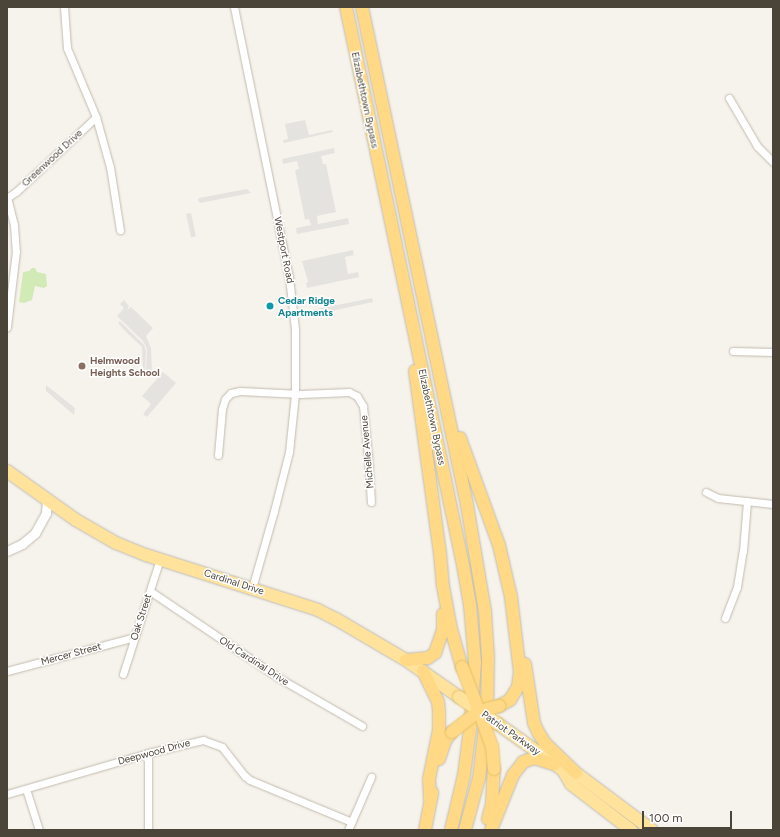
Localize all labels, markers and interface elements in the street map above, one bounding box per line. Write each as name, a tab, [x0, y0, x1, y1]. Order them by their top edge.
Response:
street label: Elizabethtown Bypass	[349, 51, 381, 149]
street label: Greenwood Drive	[19, 127, 85, 189]
street label: Westport Road	[272, 216, 296, 284]
place label: Cedar Ridge Apartments	[278, 294, 335, 318]
marker: Cedar Ridge Apartments	[265, 301, 275, 311]
place label: Helmwood Heights School	[90, 354, 160, 378]
marker: Helmwood Heights School	[77, 361, 87, 371]
street label: Elizabethtown Bypass	[416, 368, 448, 466]
street label: Michelle Avenue	[358, 415, 376, 489]
street label: Cardinal Drive	[202, 567, 266, 597]
street label: Oak Street	[128, 592, 154, 642]
street label: Old Cardinal Drive	[217, 634, 291, 688]
street label: Mercer Street	[39, 640, 103, 668]
street label: Patriot Parkway	[479, 708, 543, 758]
street label: Deepwood Drive	[117, 737, 191, 767]
scale bar	[644, 803, 734, 829]
text: 100 m	[649, 811, 683, 825]

